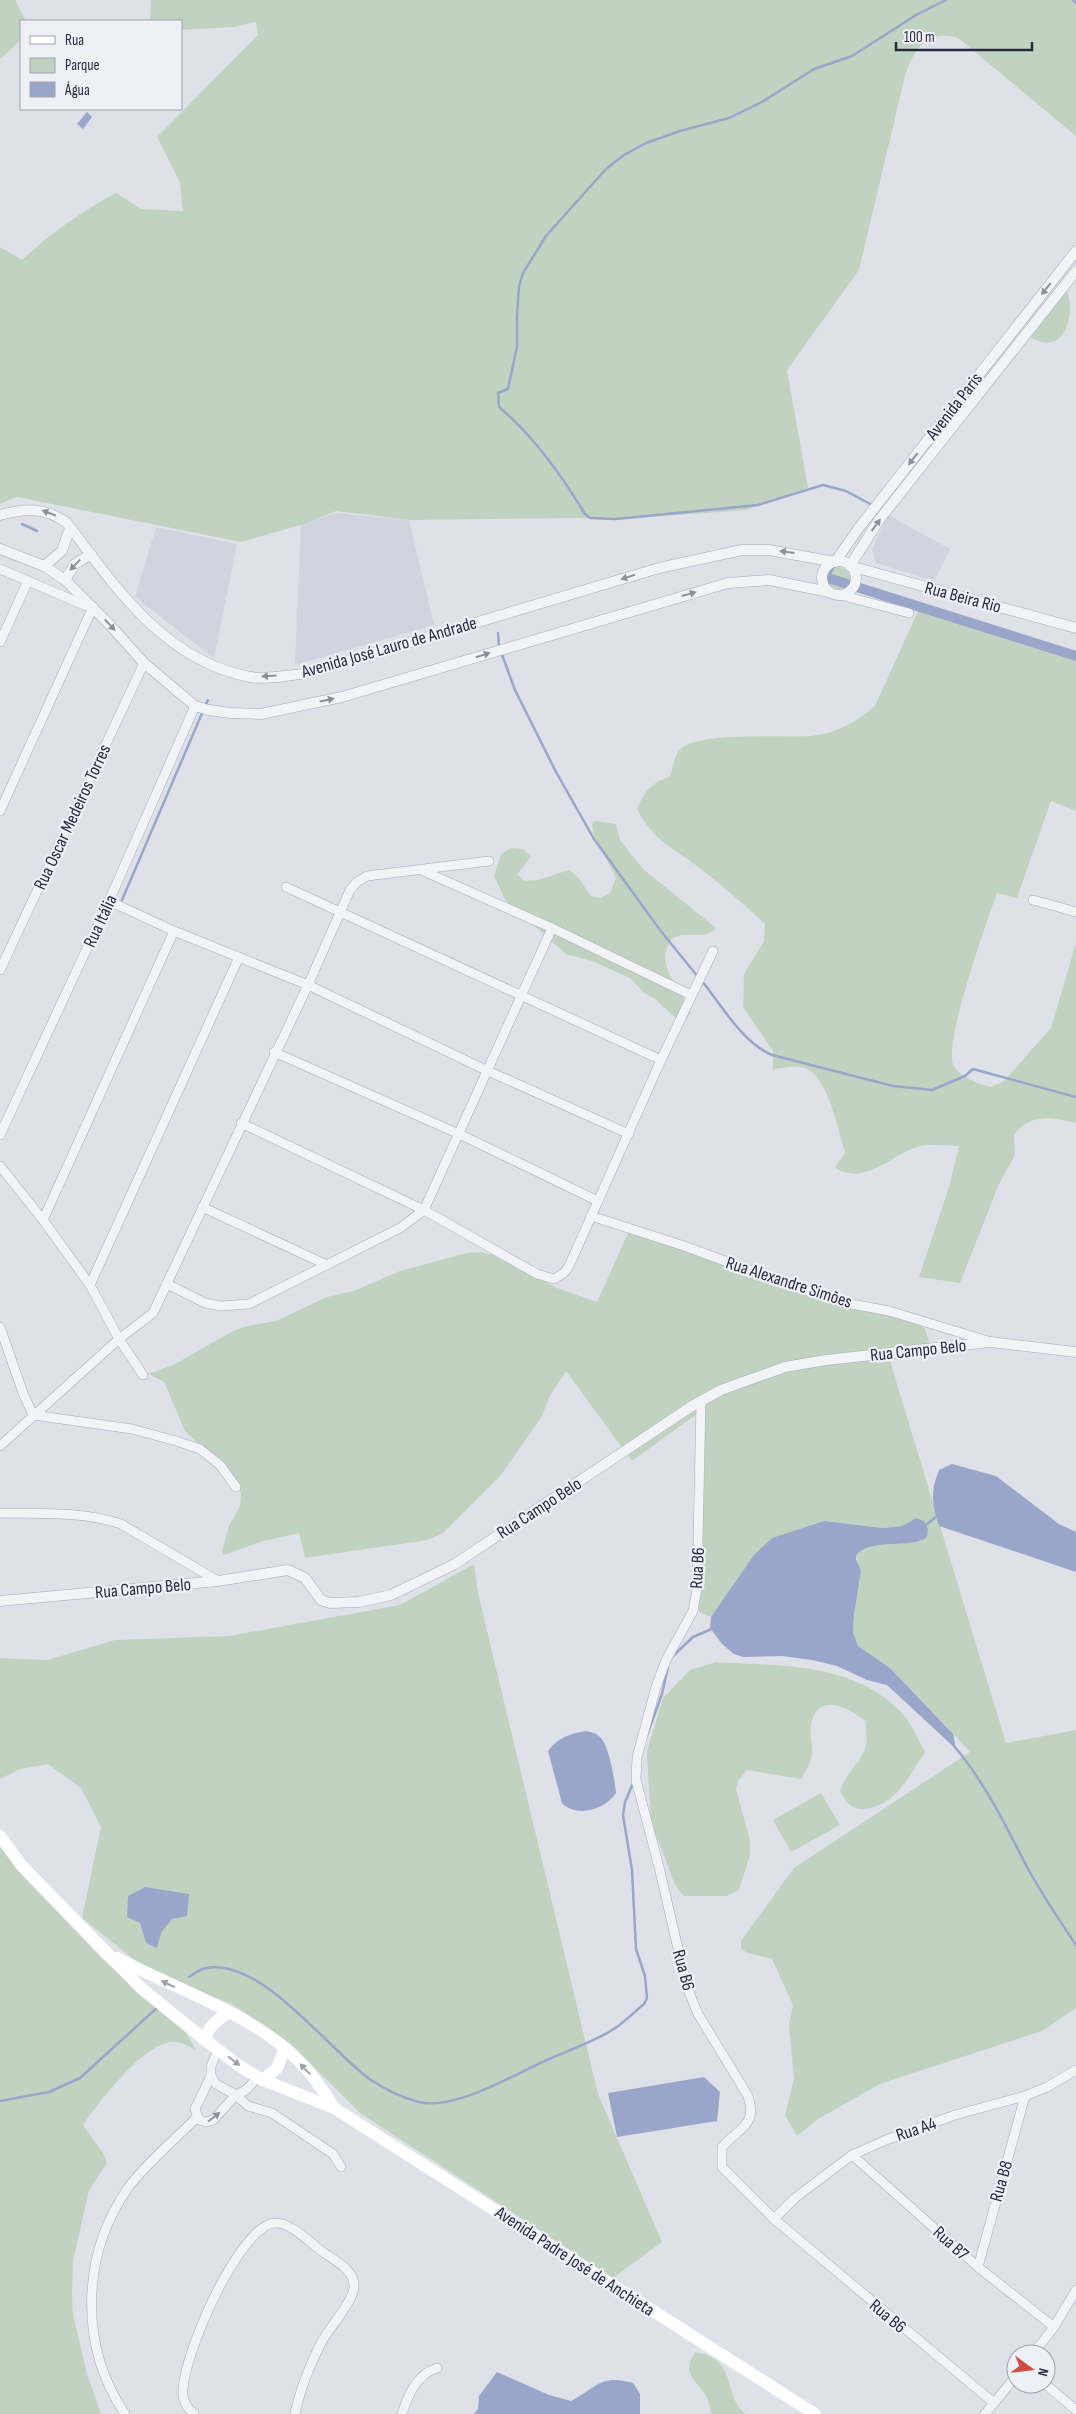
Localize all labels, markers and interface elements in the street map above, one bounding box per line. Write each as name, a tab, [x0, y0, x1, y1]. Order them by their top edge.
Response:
legend	[20, 20, 182, 110]
scale bar	[896, 20, 1032, 52]
text: 100 m	[904, 28, 935, 47]
text: Rua	[65, 31, 84, 50]
text: Parque	[65, 56, 100, 75]
text: Água	[64, 81, 90, 100]
one-way arrow	[1040, 282, 1051, 295]
street label: Avenida Paris	[921, 369, 987, 445]
one-way arrow	[907, 452, 918, 465]
one-way arrow	[41, 509, 56, 517]
one-way arrow	[871, 518, 881, 532]
one-way arrow	[778, 548, 794, 556]
one-way arrow	[69, 558, 81, 570]
one-way arrow	[620, 574, 635, 582]
street label: Rua Beira Rio	[922, 577, 1003, 618]
one-way arrow	[682, 590, 697, 598]
street label: Avenida José Lauro de Andrade	[298, 612, 479, 683]
one-way arrow	[104, 618, 116, 630]
one-way arrow	[475, 650, 490, 658]
one-way arrow	[261, 673, 277, 681]
one-way arrow	[319, 696, 335, 704]
street label: Rua Oscar Medeiros Torres	[30, 741, 115, 893]
street label: Rua Itália	[79, 892, 122, 951]
street label: Rua Alexandre Simões	[723, 1252, 855, 1313]
street label: Rua Campo Belo	[869, 1335, 967, 1366]
street label: Rua Campo Belo	[493, 1473, 585, 1543]
street label: Rua B6	[686, 1547, 709, 1589]
street label: Rua Campo Belo	[94, 1574, 192, 1603]
street label: Rua B6	[668, 1947, 699, 1993]
one-way arrow	[161, 1980, 175, 1988]
one-way arrow	[227, 2056, 240, 2067]
one-way arrow	[299, 2063, 311, 2075]
one-way arrow	[207, 2112, 221, 2122]
street label: Rua A4	[893, 2113, 939, 2146]
street label: Rua B8	[986, 2158, 1017, 2204]
street label: Avenida Padre José de Anchieta	[490, 2202, 658, 2321]
street label: Rua B7	[929, 2222, 973, 2265]
street label: Rua B6	[865, 2295, 910, 2338]
north arrow	[1006, 2344, 1056, 2394]
text: N	[1034, 2366, 1052, 2378]

